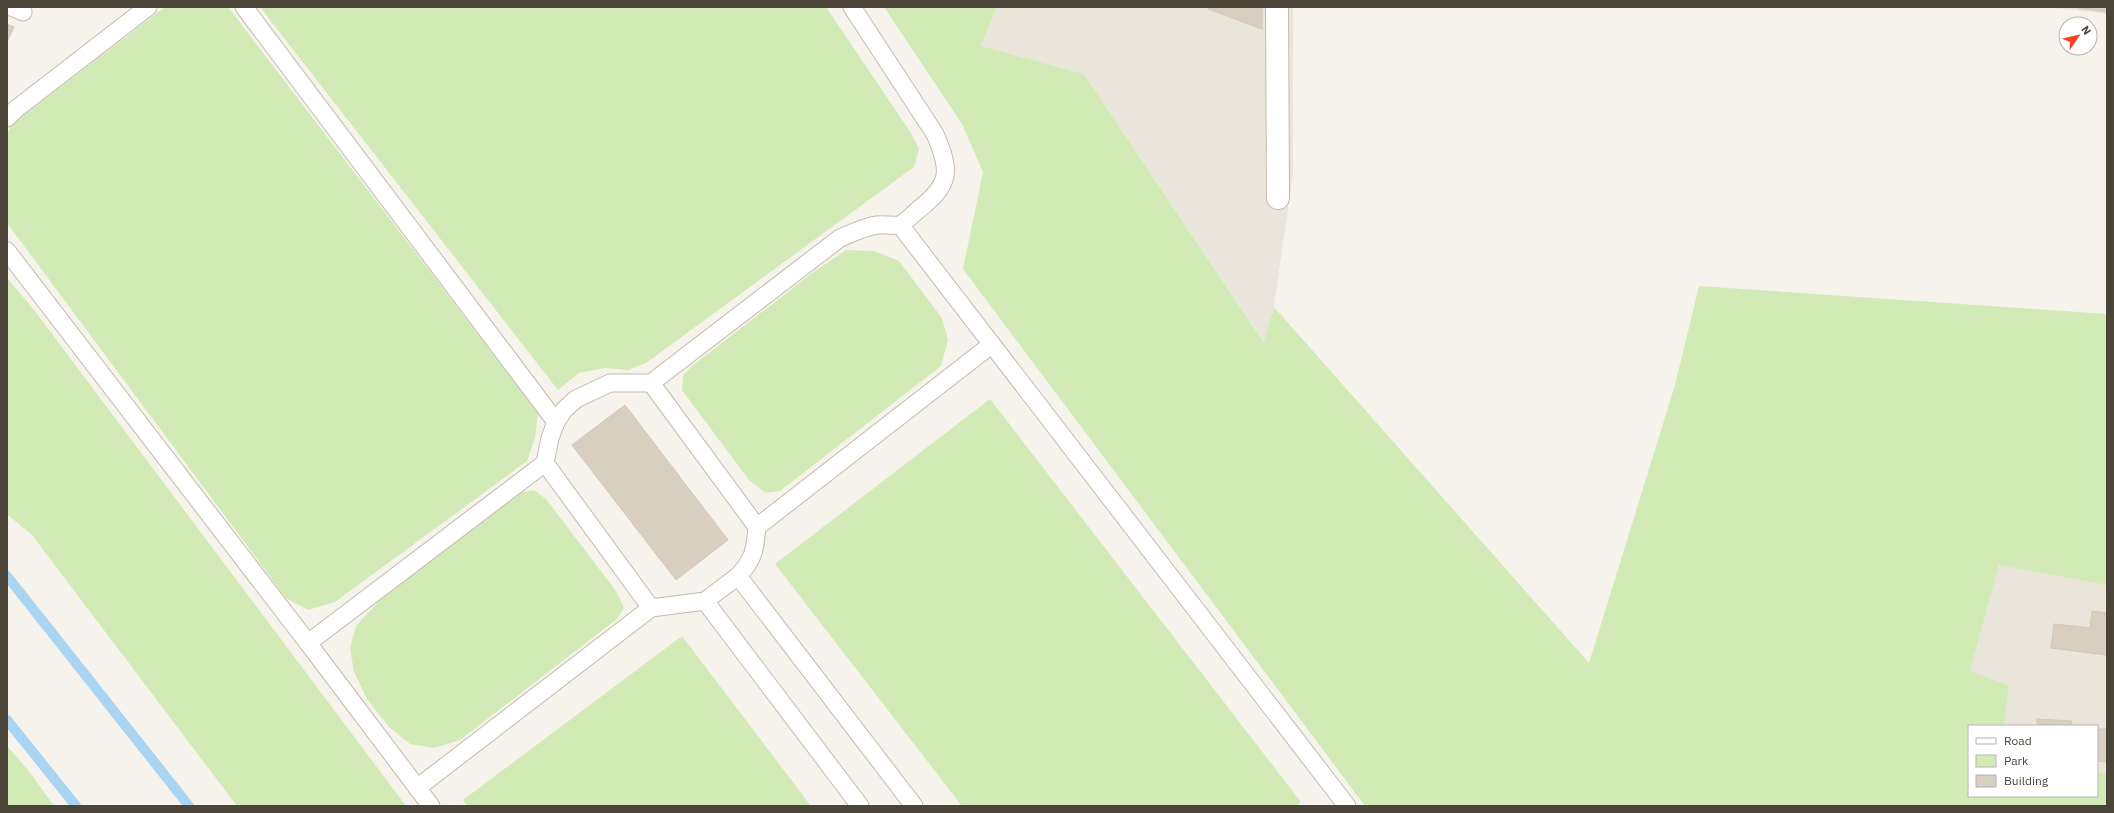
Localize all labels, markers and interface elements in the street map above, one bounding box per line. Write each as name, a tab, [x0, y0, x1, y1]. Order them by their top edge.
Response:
north arrow	[2058, 16, 2098, 56]
text: N	[2078, 23, 2094, 38]
legend	[1968, 725, 2098, 797]
text: Road	[2004, 733, 2032, 748]
text: Park	[2004, 753, 2029, 768]
text: Building	[2004, 773, 2049, 788]

